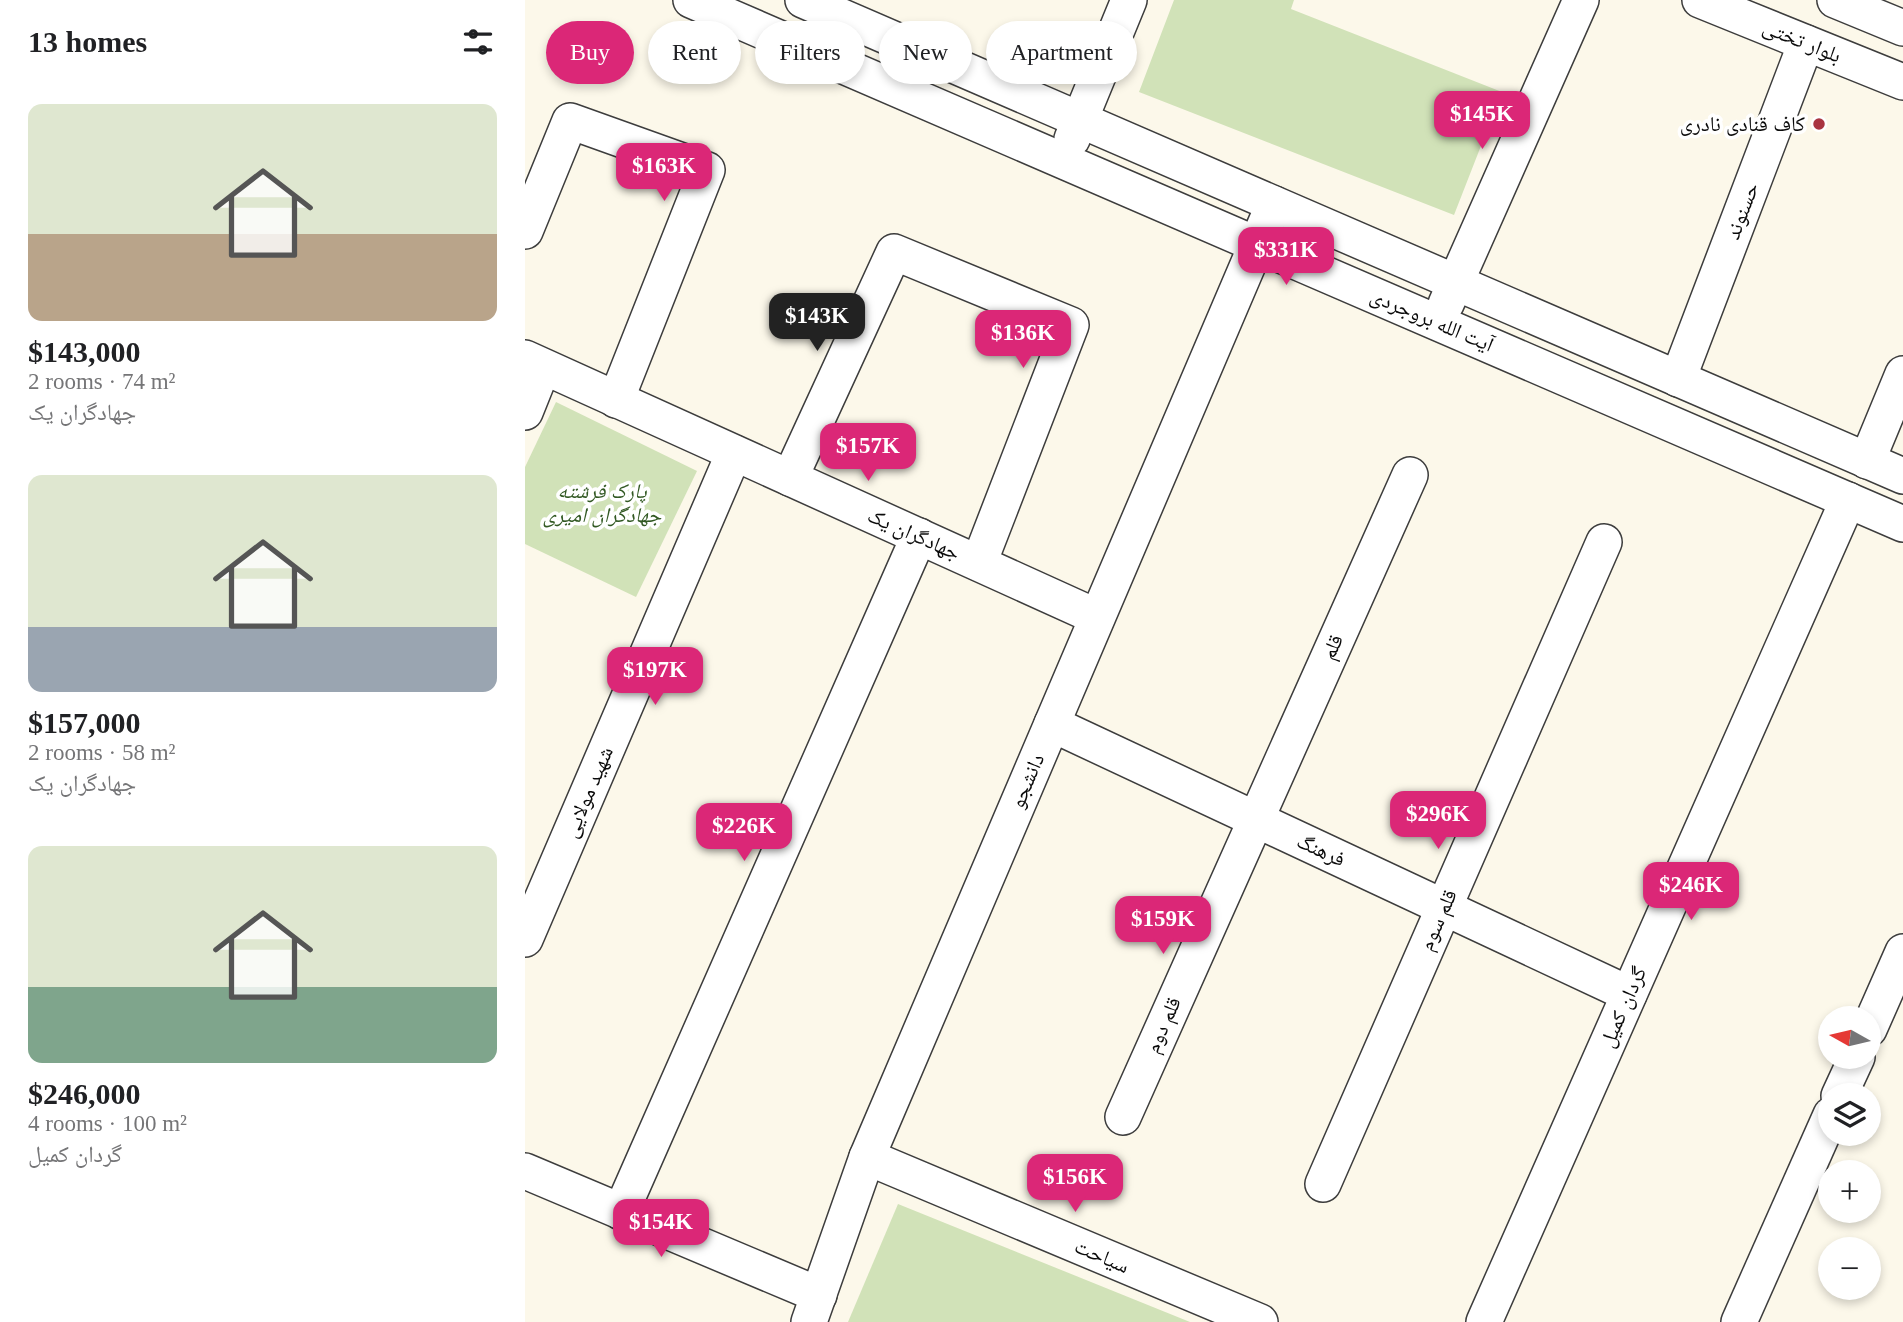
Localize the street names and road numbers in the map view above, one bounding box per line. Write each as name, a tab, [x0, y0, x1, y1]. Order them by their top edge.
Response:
street label: بلوار تختی	[1759, 14, 1845, 68]
street label: حسنوند	[1720, 179, 1764, 243]
street label: آیت الله بروجردی	[1367, 283, 1498, 357]
street label: جهادگران یک	[864, 503, 964, 565]
street label: قلم	[1316, 631, 1350, 664]
street label: شهید مولایی	[558, 743, 619, 841]
street label: دانشجو	[1005, 750, 1049, 812]
street label: فرهنگ	[1293, 828, 1349, 872]
street label: قلم سوم	[1414, 886, 1464, 955]
street label: گردان کمیل	[1595, 963, 1652, 1051]
street label: قلم دوم	[1140, 993, 1188, 1058]
street label: سیاحت	[1071, 1234, 1133, 1278]

